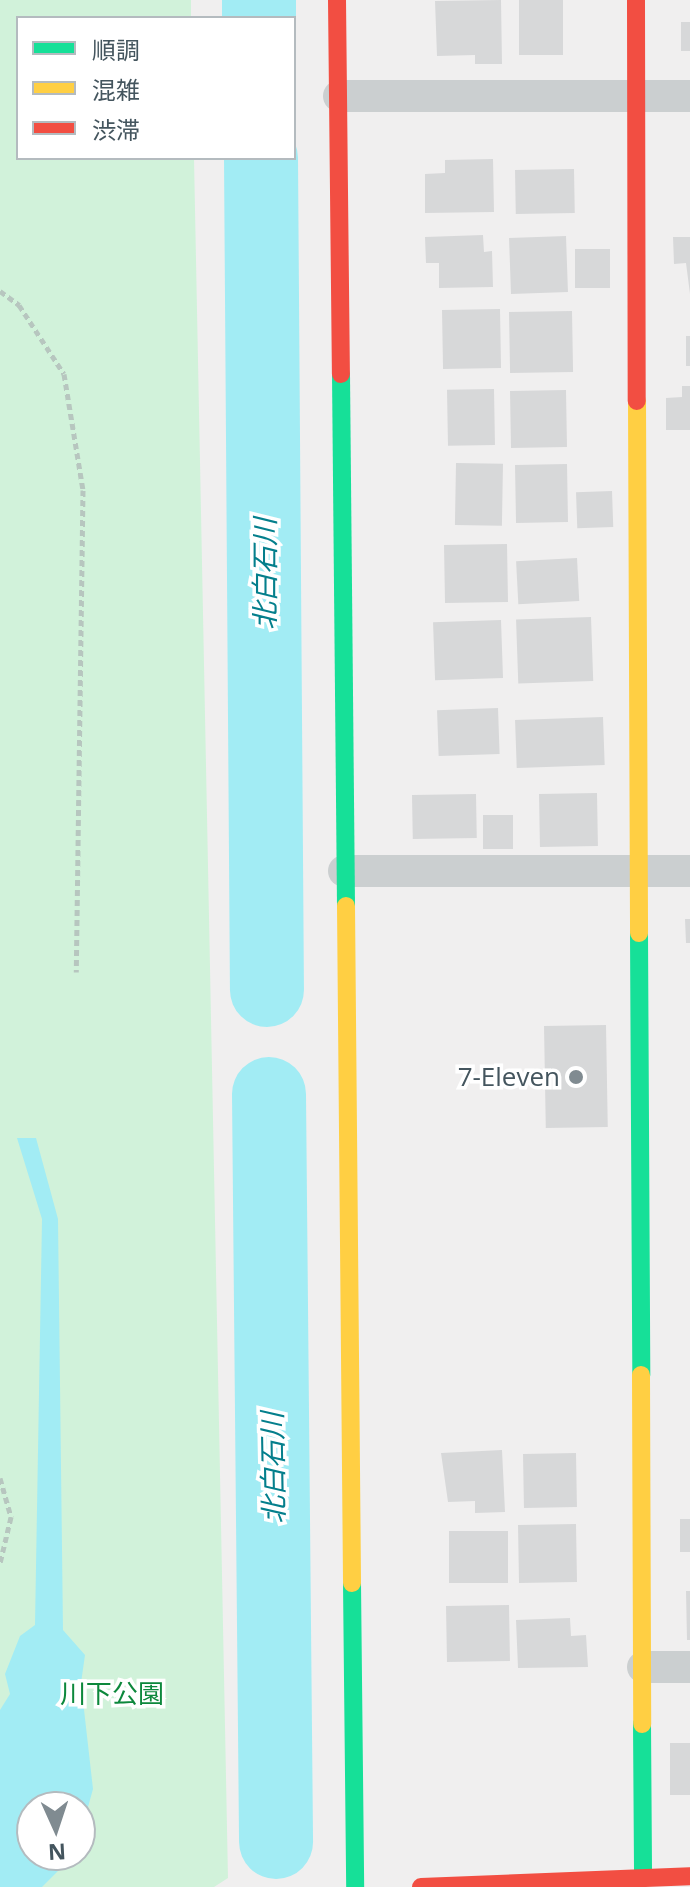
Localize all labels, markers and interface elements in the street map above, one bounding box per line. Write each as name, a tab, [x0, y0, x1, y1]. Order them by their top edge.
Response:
legend	[16, 16, 296, 160]
text: 順調	[92, 33, 140, 66]
text: 混雑	[92, 73, 140, 106]
text: 渋滞	[92, 113, 140, 146]
water label: 北白石川	[247, 518, 281, 630]
place label: 7-Eleven	[458, 1061, 560, 1093]
marker: 7-Eleven	[567, 1068, 585, 1086]
water label: 北白石川	[254, 1412, 290, 1524]
park label: 川下公園	[60, 1678, 164, 1710]
north arrow	[16, 1791, 96, 1871]
text: N	[47, 1838, 67, 1868]

